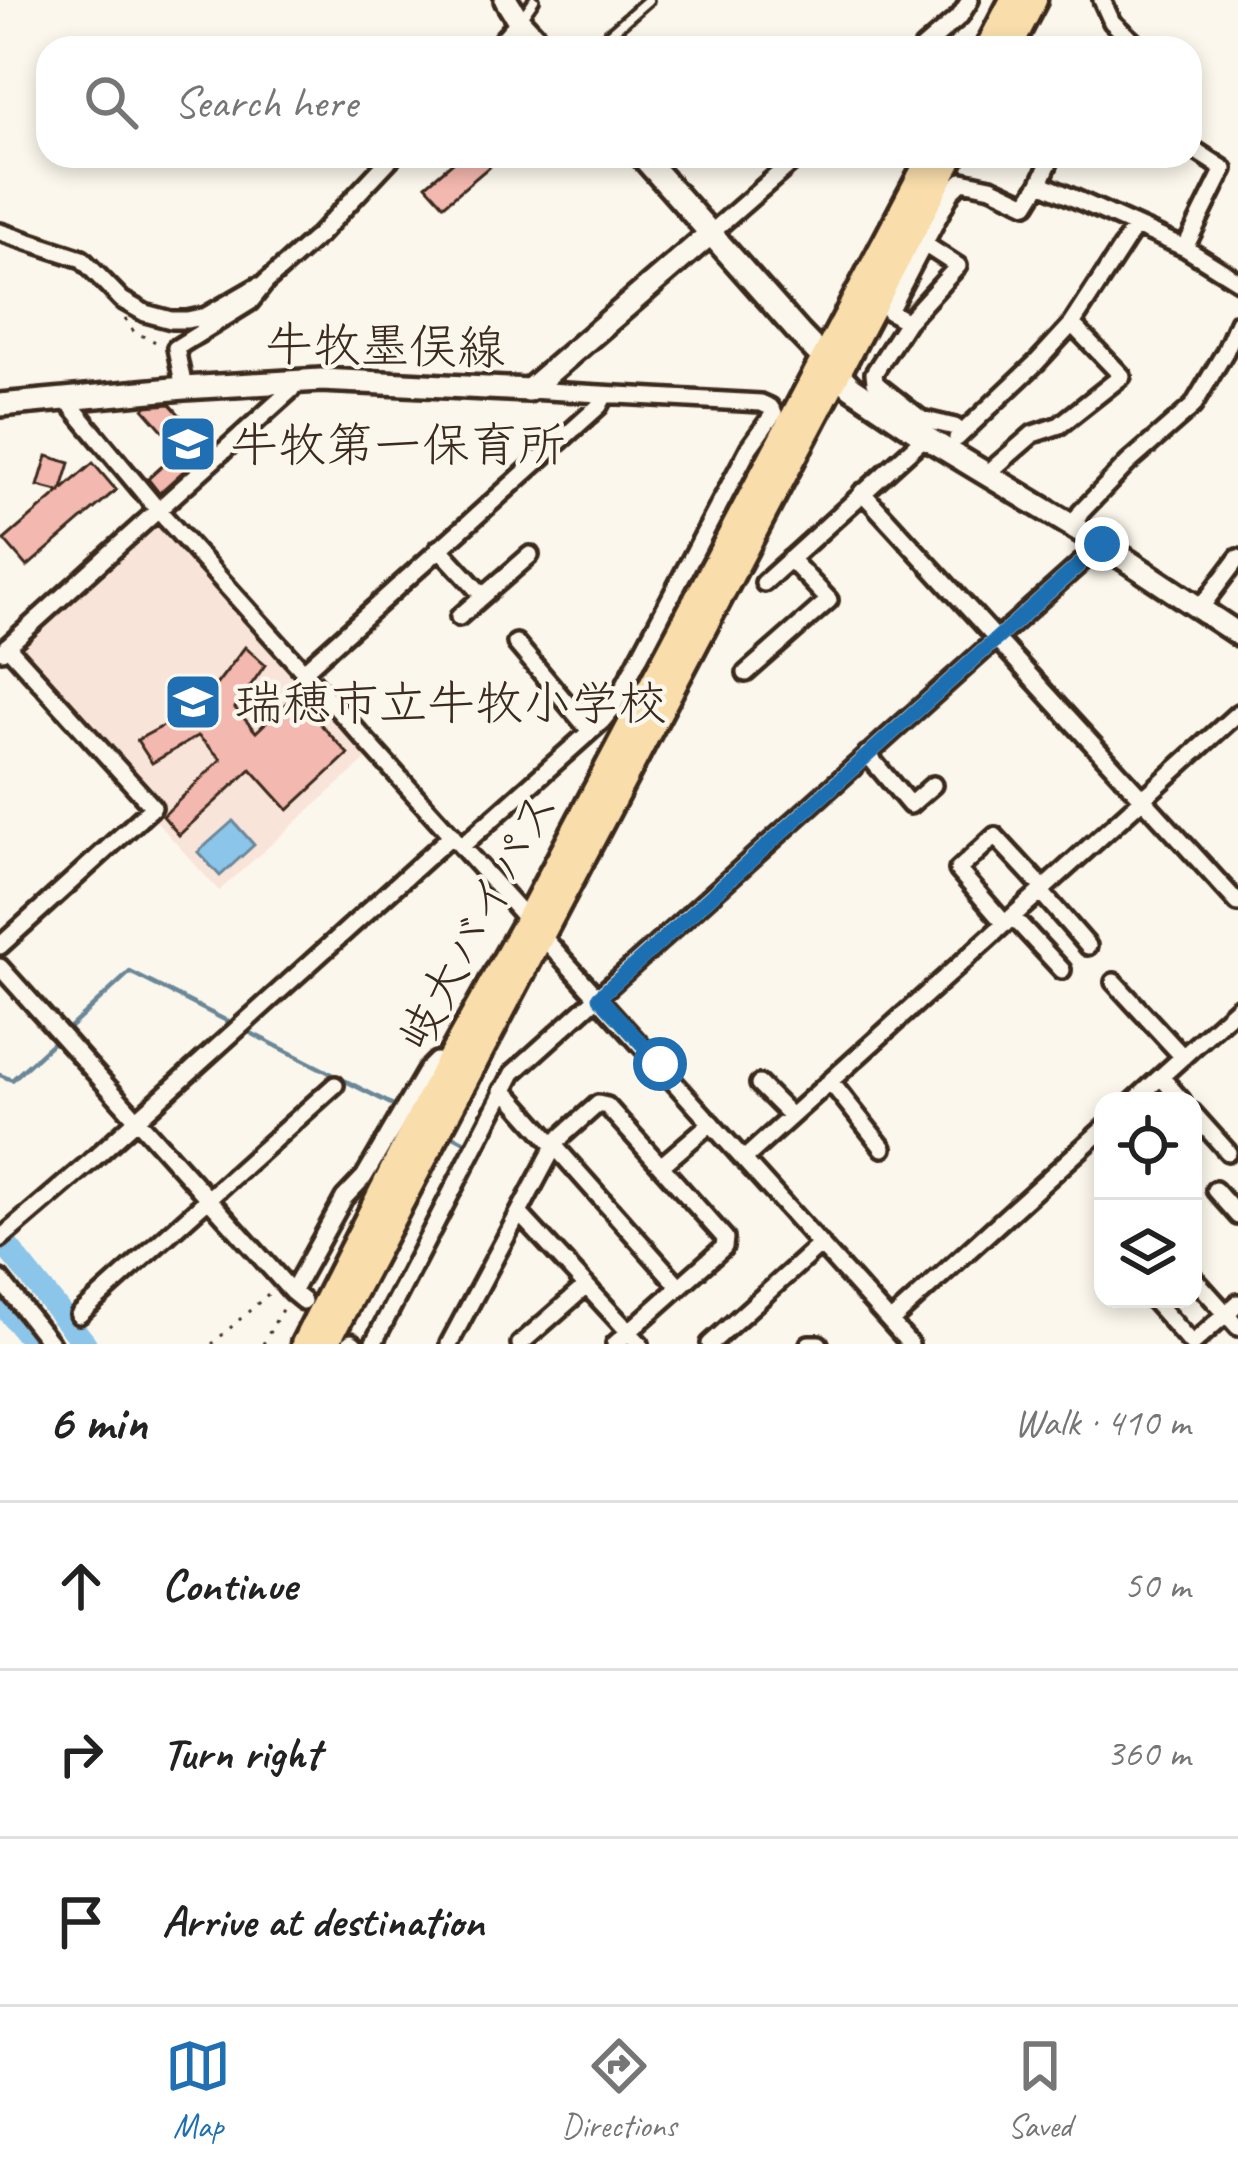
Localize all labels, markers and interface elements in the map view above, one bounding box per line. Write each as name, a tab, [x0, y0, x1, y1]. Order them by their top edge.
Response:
search box	[36, 36, 1202, 168]
icon: search	[78, 69, 144, 135]
text: Search here	[174, 74, 357, 131]
street label: 牛牧墨俣線	[264, 314, 505, 378]
school or university icon: 牛牧第一保育所	[157, 413, 219, 475]
place label: 牛牧第一保育所	[230, 415, 566, 475]
route end	[1075, 517, 1129, 571]
school or university icon: 瑞穂市立牛牧小学校	[162, 671, 224, 733]
place label: 瑞穂市立牛牧小学校	[235, 673, 667, 733]
street label: 岐大バイパス	[384, 780, 572, 1061]
route start	[633, 1037, 687, 1091]
map controls	[1094, 1092, 1202, 1308]
button: locate	[1094, 1092, 1202, 1200]
button: layers	[1094, 1200, 1202, 1308]
text: 6 min	[48, 1390, 147, 1454]
text: Walk · 410 m	[1014, 1398, 1190, 1447]
icon: ahead	[48, 1553, 114, 1619]
text: Continue	[162, 1557, 296, 1614]
text: 50 m	[1124, 1561, 1190, 1610]
icon: right	[48, 1721, 114, 1787]
text: Turn right	[162, 1725, 320, 1782]
text: 360 m	[1106, 1729, 1190, 1778]
icon: arrive	[48, 1889, 114, 1955]
text: Arrive at destination	[162, 1893, 484, 1950]
tab: Map	[165, 2033, 231, 2147]
tab: Directions	[562, 2033, 676, 2147]
tab: Saved	[1007, 2033, 1073, 2147]

